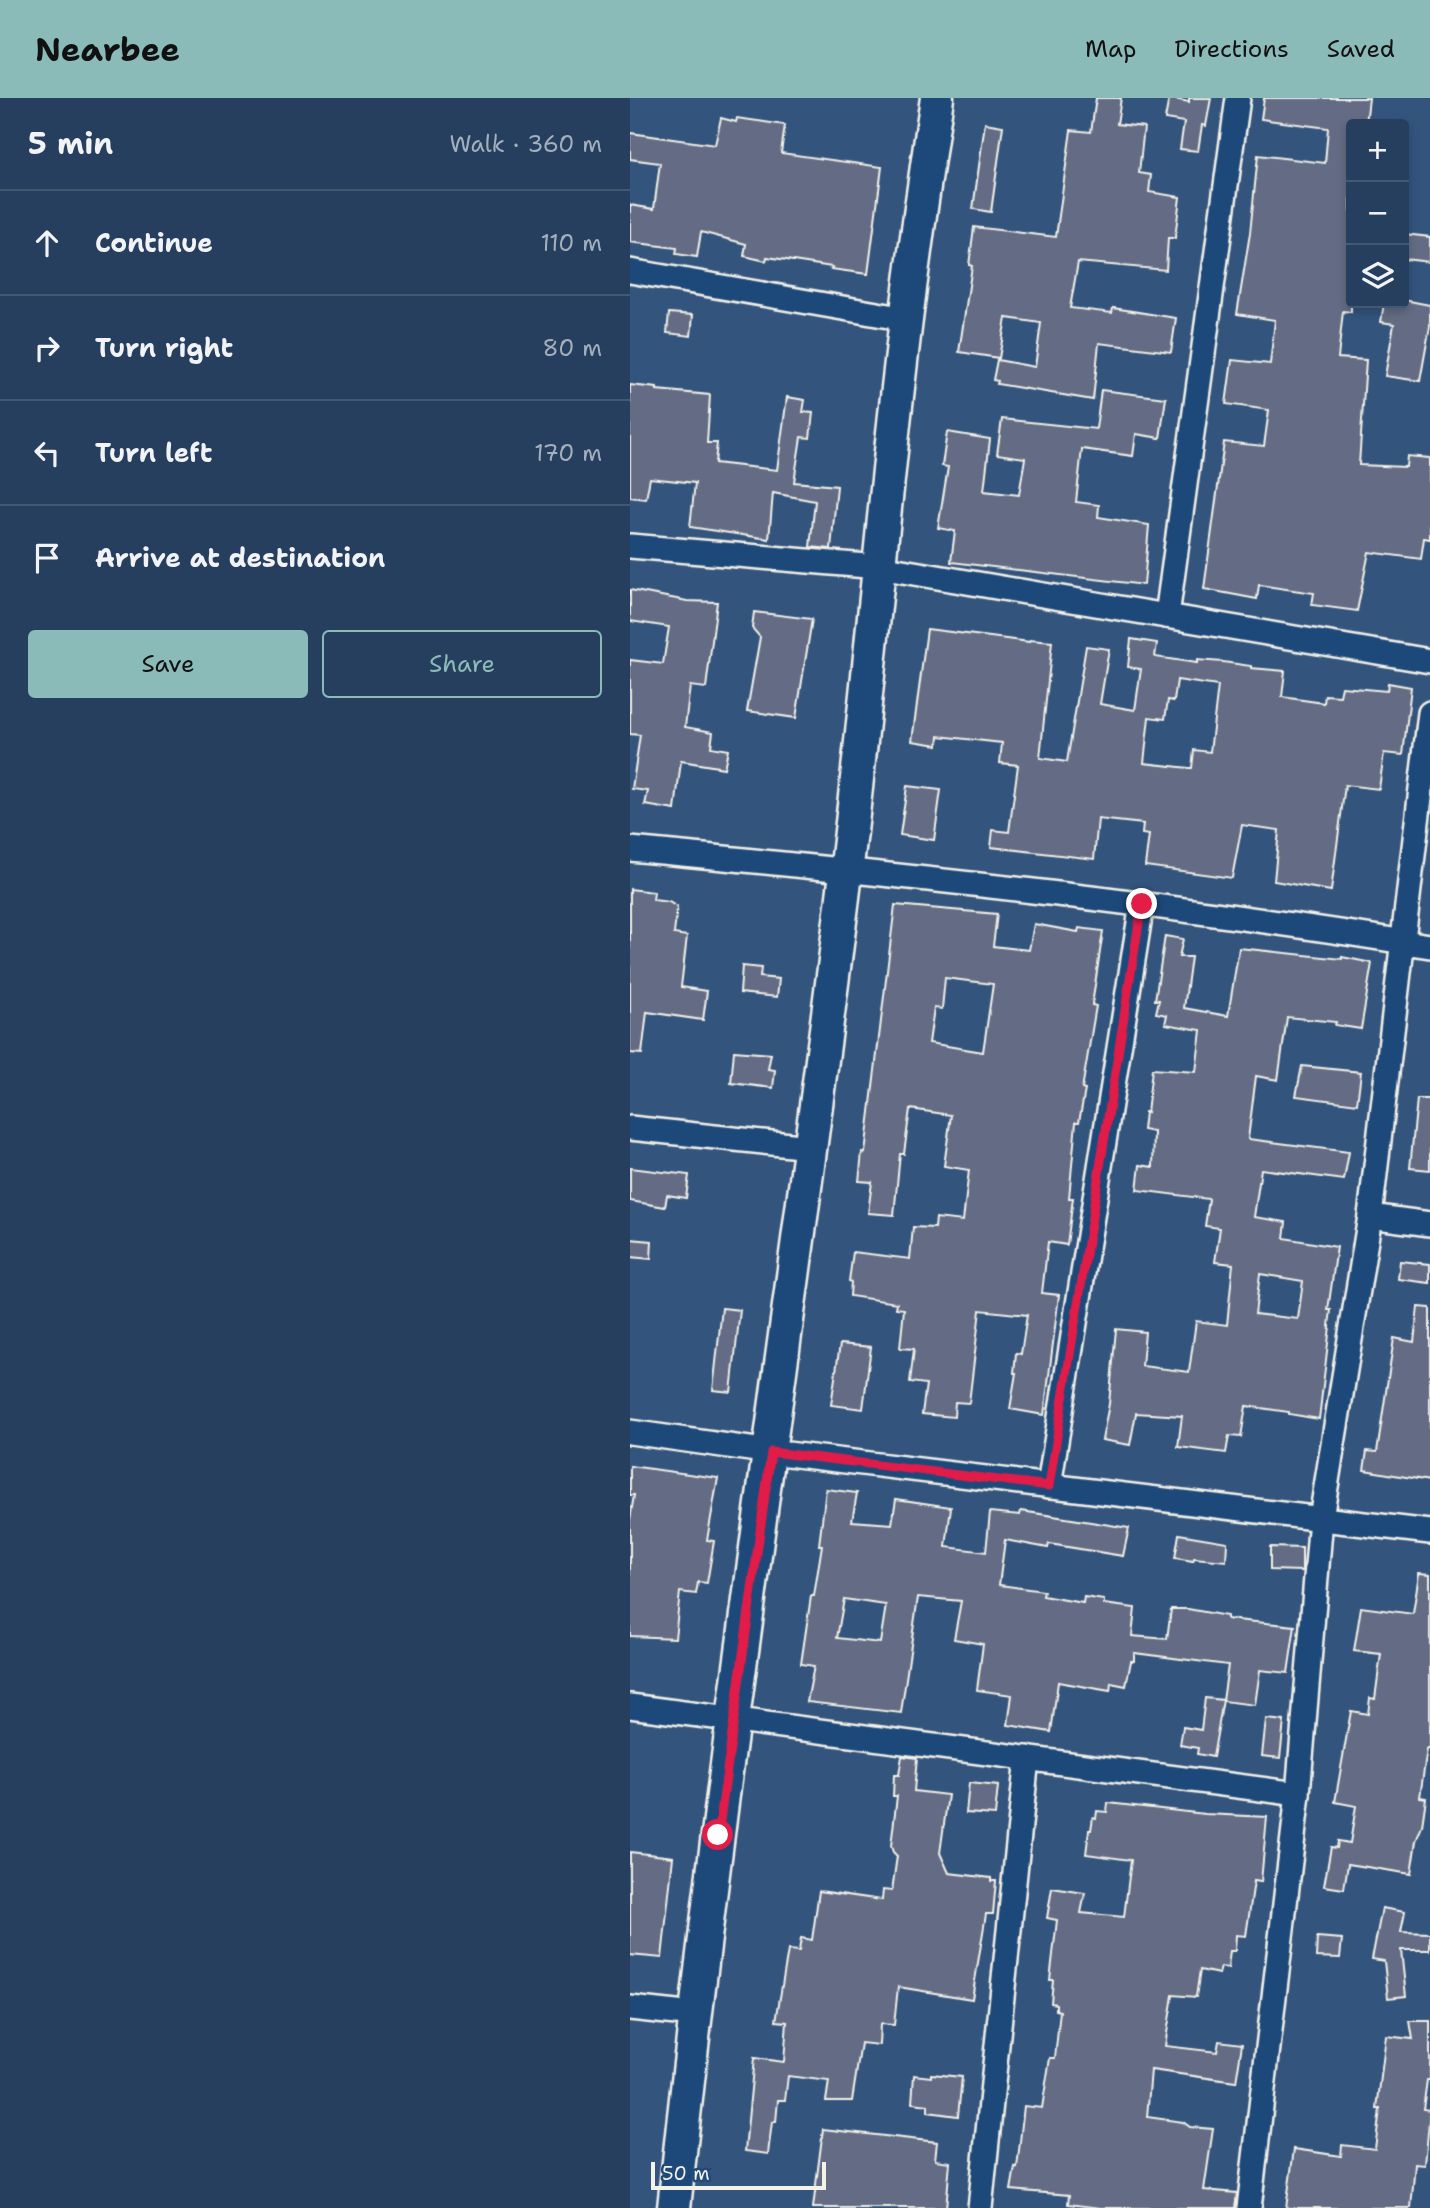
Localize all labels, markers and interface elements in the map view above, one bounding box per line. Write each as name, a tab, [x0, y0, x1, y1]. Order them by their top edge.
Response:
text: Nearbee	[35, 27, 180, 72]
text: Map	[1085, 33, 1136, 65]
text: Directions	[1174, 33, 1289, 65]
text: Saved	[1327, 33, 1395, 65]
map controls	[1346, 119, 1409, 308]
button: +	[1346, 119, 1409, 182]
text: 5 min	[28, 123, 113, 164]
text: Walk · 360 m	[449, 129, 602, 159]
button: −	[1346, 182, 1409, 245]
icon: ahead	[28, 224, 66, 262]
text: Continue	[95, 225, 213, 260]
text: 110 m	[540, 228, 602, 258]
button: layers	[1346, 245, 1409, 308]
icon: right	[28, 329, 66, 367]
text: Turn right	[95, 330, 233, 365]
text: 80 m	[543, 333, 602, 363]
icon: left	[28, 434, 66, 472]
text: Turn left	[95, 435, 212, 470]
text: 170 m	[534, 438, 602, 468]
icon: arrive	[28, 539, 66, 577]
text: Arrive at destination	[95, 540, 385, 575]
button: Save	[28, 630, 308, 698]
button: Share	[322, 630, 602, 698]
route end	[1126, 888, 1157, 919]
route start	[702, 1819, 733, 1850]
scale bar	[651, 2159, 826, 2191]
text: 50 m	[662, 2161, 710, 2186]

